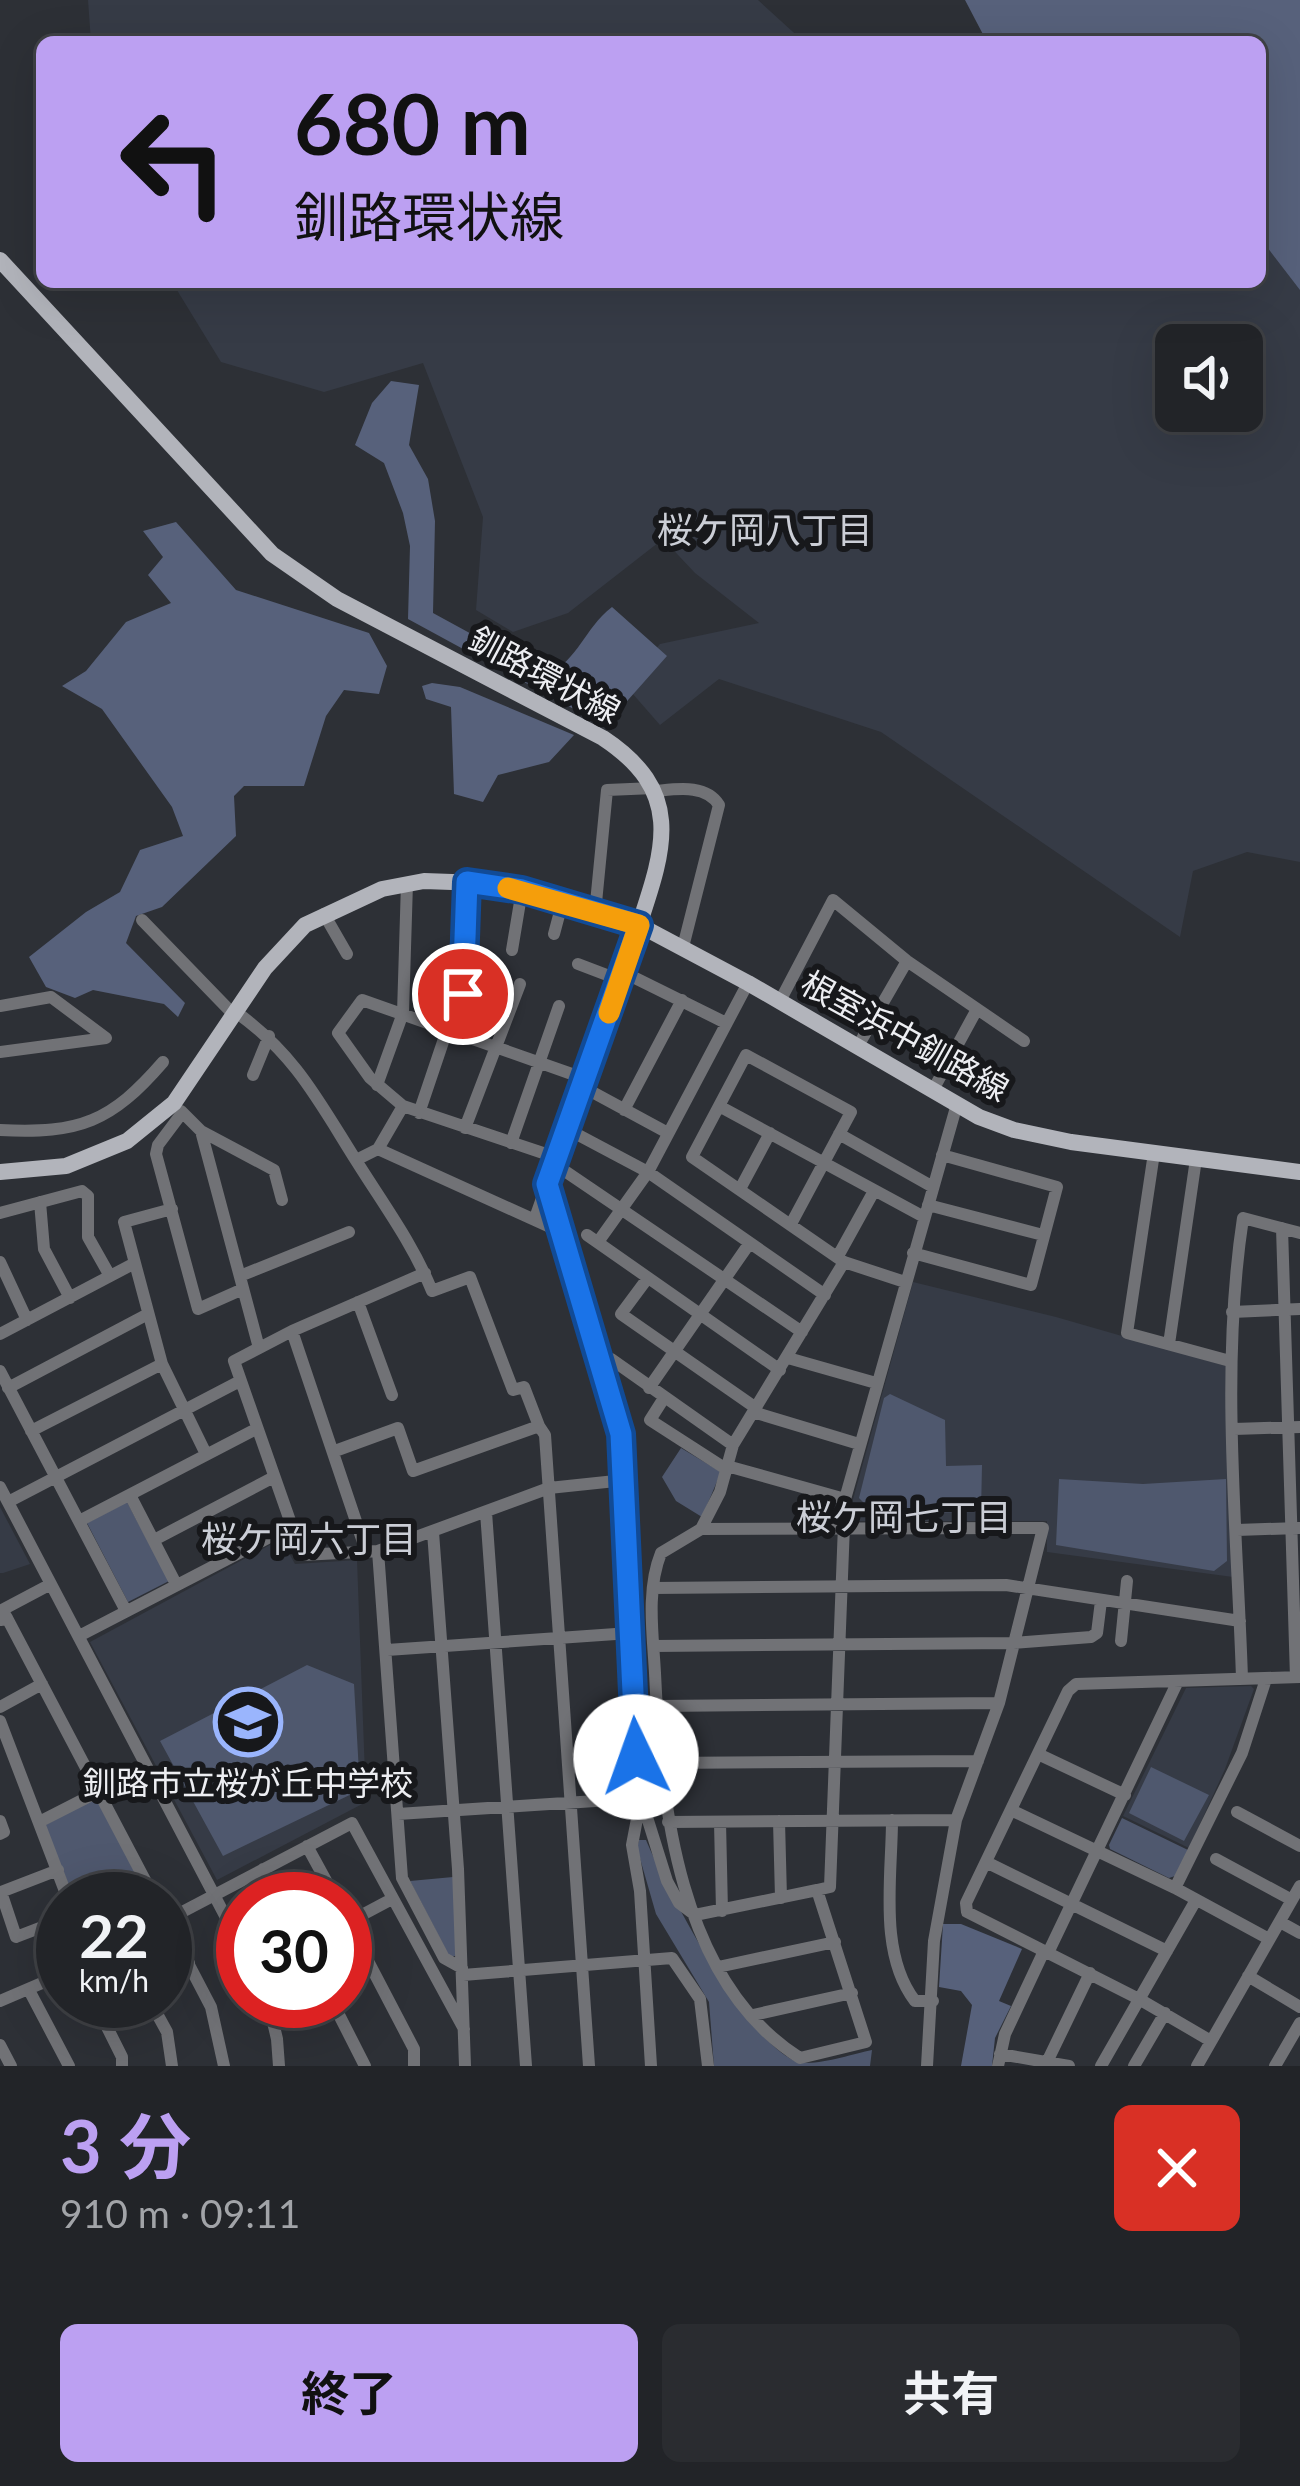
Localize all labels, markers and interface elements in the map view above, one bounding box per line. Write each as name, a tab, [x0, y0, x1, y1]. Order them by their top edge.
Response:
text: 680 m	[294, 72, 531, 173]
icon: left	[96, 84, 252, 240]
text: 釧路環状線	[294, 184, 564, 249]
map controls	[1155, 324, 1263, 432]
button: sound	[1155, 324, 1263, 432]
district label: 桜ケ岡八丁目	[657, 507, 873, 551]
street label: 釧路環状線	[463, 618, 628, 731]
pin	[412, 943, 514, 1045]
icon: arrive	[430, 961, 496, 1027]
street label: 根室浜中釧路線	[795, 962, 1016, 1109]
district label: 桜ケ岡七丁目	[796, 1494, 1012, 1538]
district label: 桜ケ岡六丁目	[201, 1516, 417, 1560]
school or university icon: 釧路市立桜が丘中学校	[213, 1687, 283, 1757]
position arrow	[573, 1694, 699, 1820]
place label: 釧路市立桜が丘中学校	[83, 1762, 413, 1802]
speed limit sign: 30	[216, 1872, 372, 2028]
text: 22	[79, 1899, 149, 1971]
text: km/h	[79, 1962, 149, 1998]
text: 3 分	[60, 2102, 191, 2188]
button: close	[1114, 2105, 1240, 2231]
text: 910 m · 09:11	[60, 2190, 300, 2236]
button: 終了	[60, 2324, 638, 2462]
button: 共有	[662, 2324, 1240, 2462]

